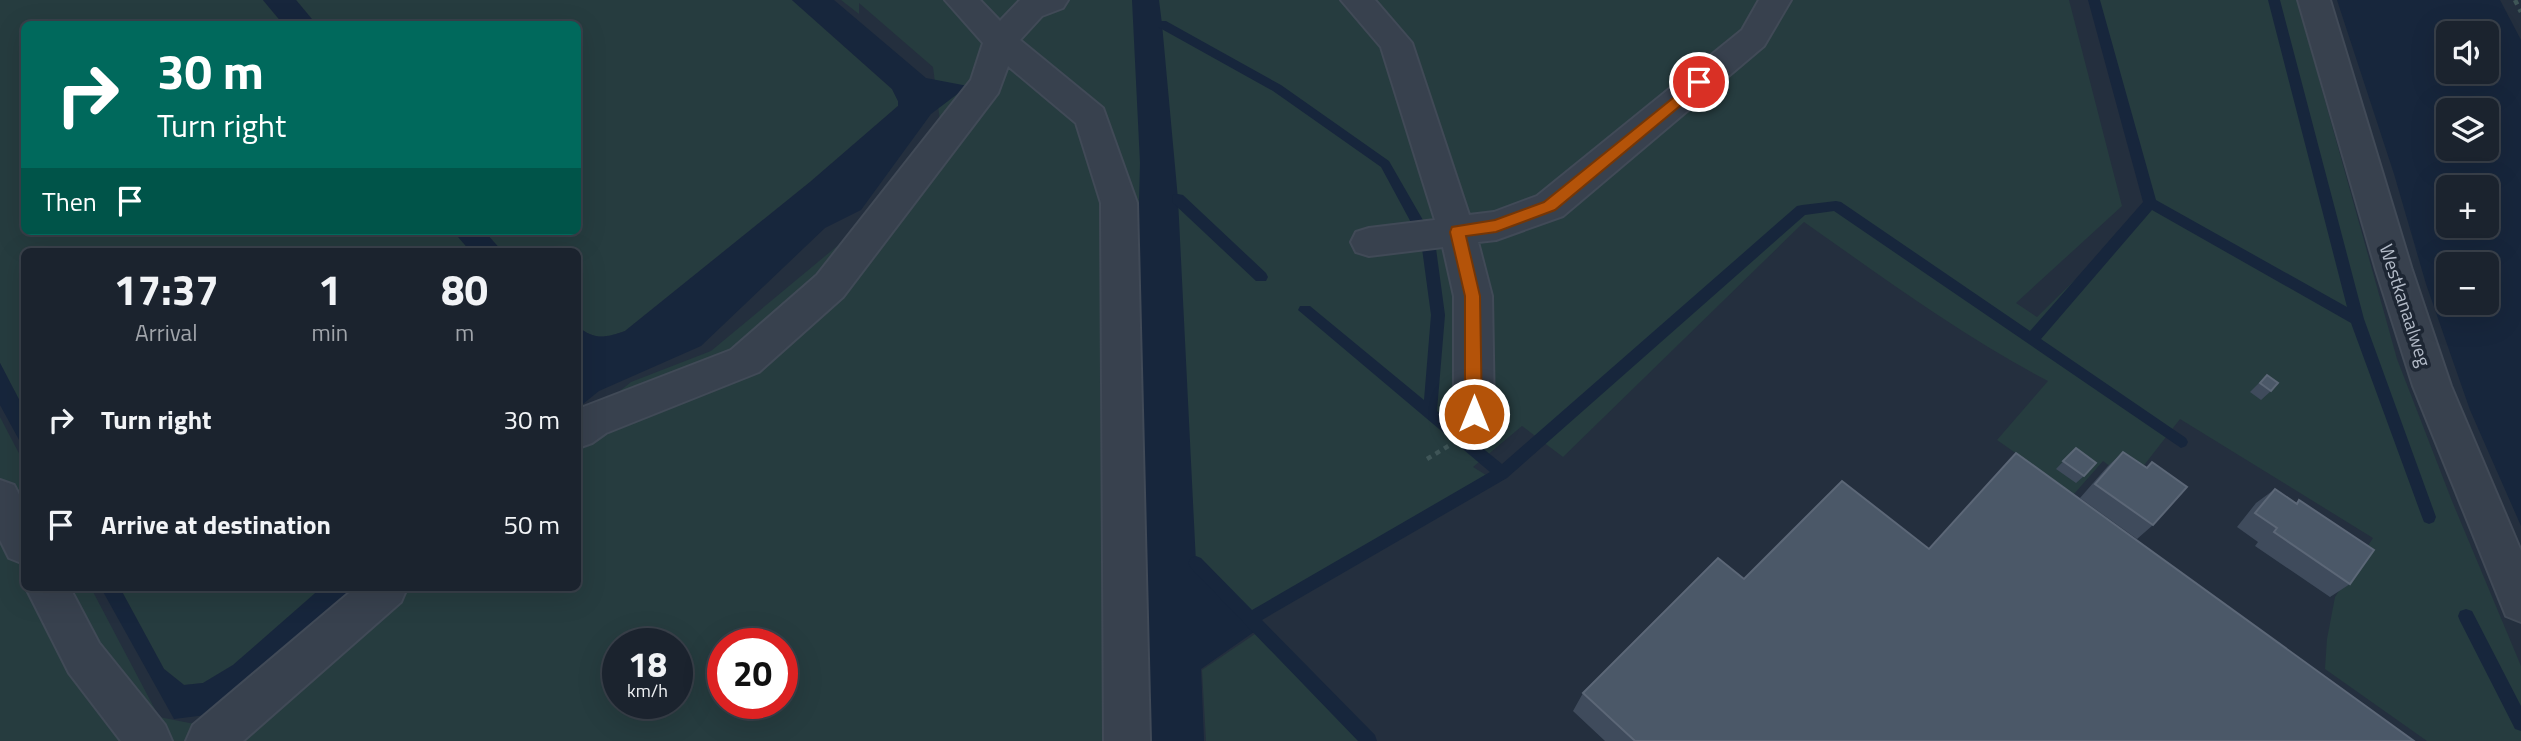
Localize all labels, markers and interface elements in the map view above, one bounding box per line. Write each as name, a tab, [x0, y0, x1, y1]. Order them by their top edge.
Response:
map controls	[2436, 21, 2499, 315]
button: sound	[2436, 21, 2499, 84]
text: 30 m	[157, 33, 264, 108]
icon: right	[42, 49, 133, 140]
pin	[1669, 52, 1729, 112]
icon: arrive	[1680, 63, 1718, 101]
button: layers	[2436, 98, 2499, 161]
text: Turn right	[157, 101, 286, 149]
button: +	[2436, 175, 2499, 238]
text: Then	[42, 182, 97, 221]
icon: arrive	[111, 182, 149, 220]
street label: Westkanaalweg	[2373, 240, 2440, 370]
button: −	[2436, 252, 2499, 315]
text: 17:37	[114, 257, 219, 321]
text: 1	[318, 257, 342, 321]
text: 80	[441, 257, 488, 321]
text: Arrival	[135, 315, 197, 350]
text: min	[312, 315, 348, 350]
text: m	[455, 315, 474, 350]
position arrow	[1437, 377, 1511, 451]
text: Turn right	[101, 400, 212, 439]
text: 30 m	[503, 400, 560, 439]
icon: right	[42, 401, 80, 439]
text: Arrive at destination	[101, 505, 331, 544]
text: 50 m	[503, 505, 560, 544]
icon: arrive	[42, 506, 80, 544]
speed limit sign: 20	[707, 628, 798, 719]
text: 18	[628, 637, 667, 691]
text: km/h	[627, 677, 668, 704]

